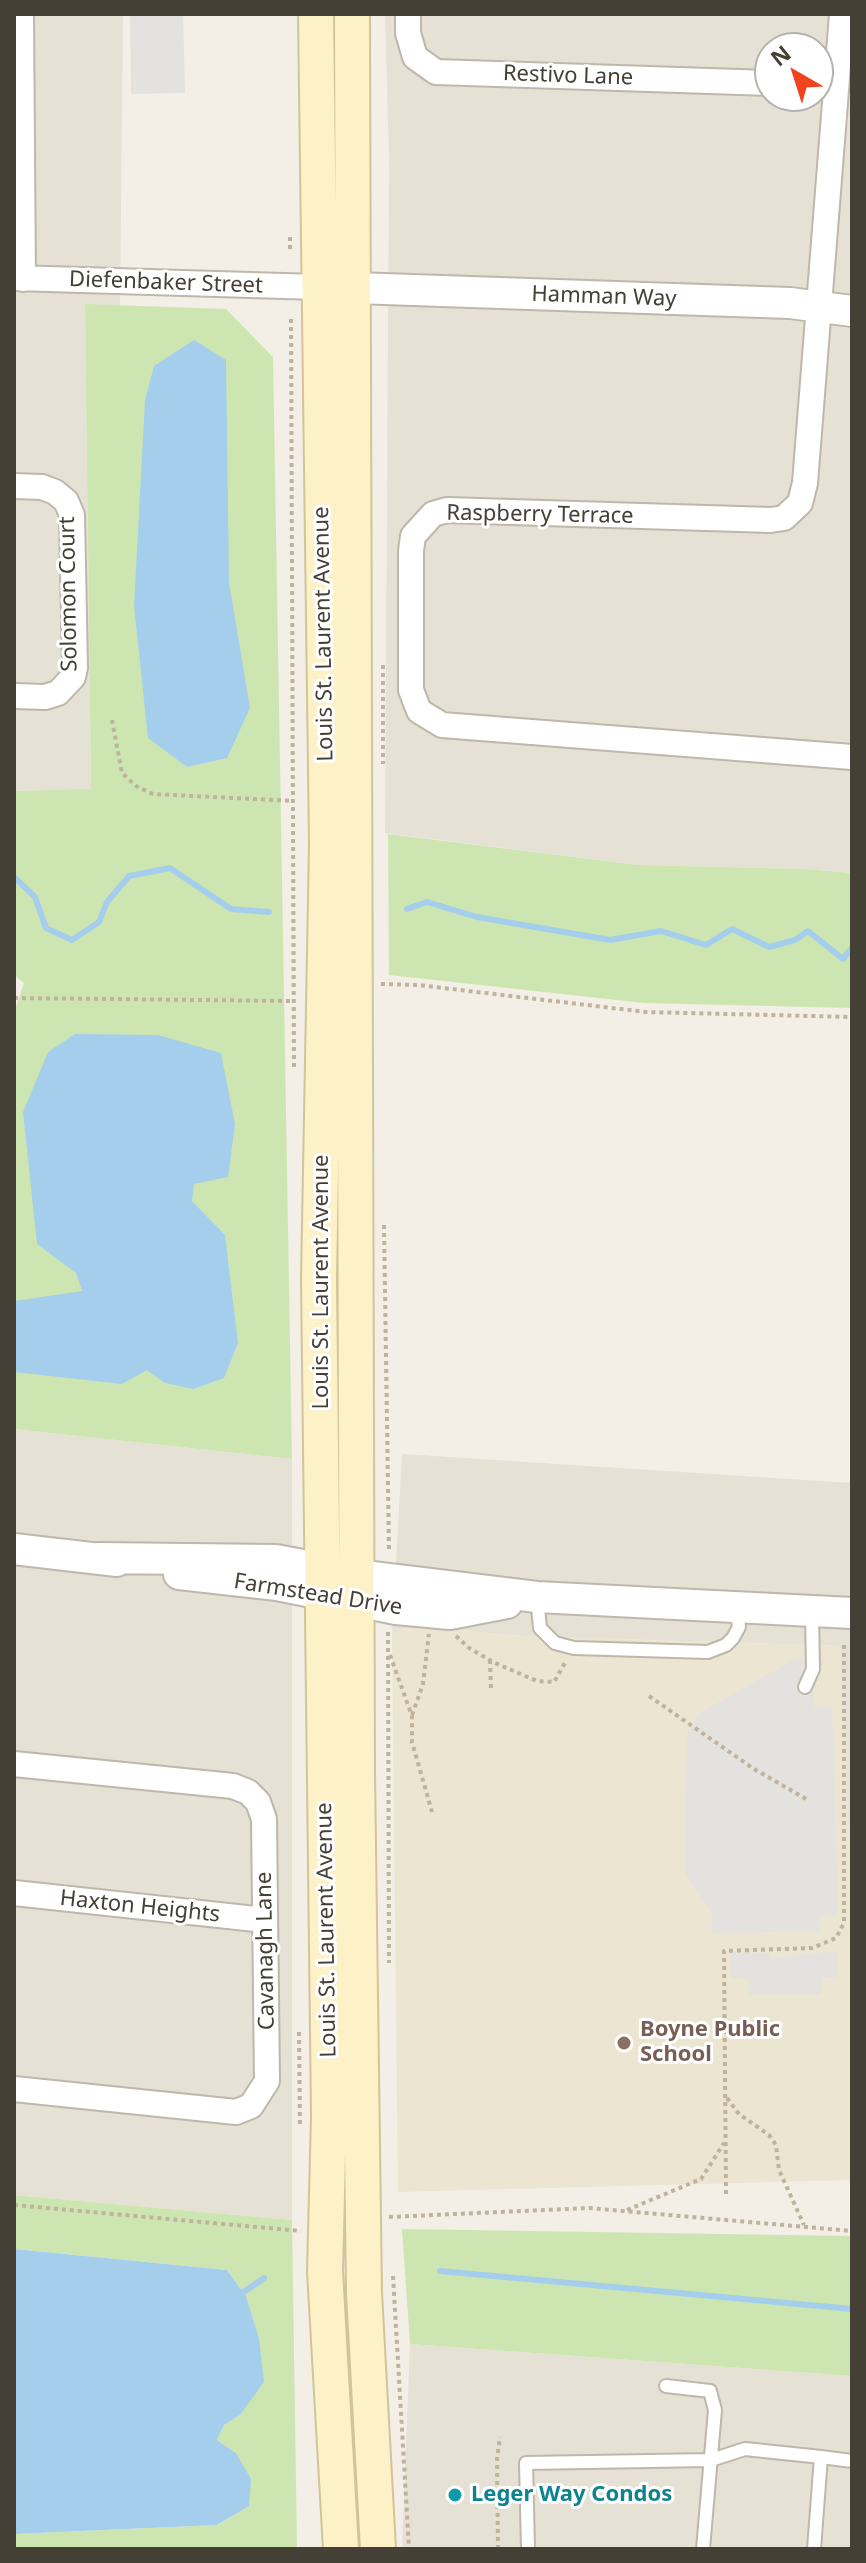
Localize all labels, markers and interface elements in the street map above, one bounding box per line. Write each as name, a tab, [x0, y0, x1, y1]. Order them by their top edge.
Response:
north arrow	[754, 32, 834, 112]
text: N	[764, 38, 797, 72]
street label: Restivo Lane	[502, 61, 634, 91]
street label: Diefenbaker Street	[69, 266, 263, 300]
street label: Hamman Way	[531, 281, 677, 313]
street label: Raspberry Terrace	[446, 500, 634, 530]
street label: Louis St. Laurent Avenue	[309, 506, 339, 762]
street label: Solomon Court	[54, 516, 84, 672]
street label: Louis St. Laurent Avenue	[309, 1154, 335, 1410]
street label: Farmstead Drive	[232, 1569, 404, 1621]
street label: Louis St. Laurent Avenue	[312, 1802, 342, 2058]
street label: Cavanagh Lane	[251, 1872, 281, 2030]
street label: Haxton Heights	[59, 1885, 221, 1929]
place label: Boyne Public School	[640, 2017, 780, 2068]
marker: Boyne Public School	[615, 2034, 633, 2052]
place label: Leger Way Condos	[471, 2482, 672, 2508]
marker: Leger Way Condos	[446, 2486, 464, 2504]

